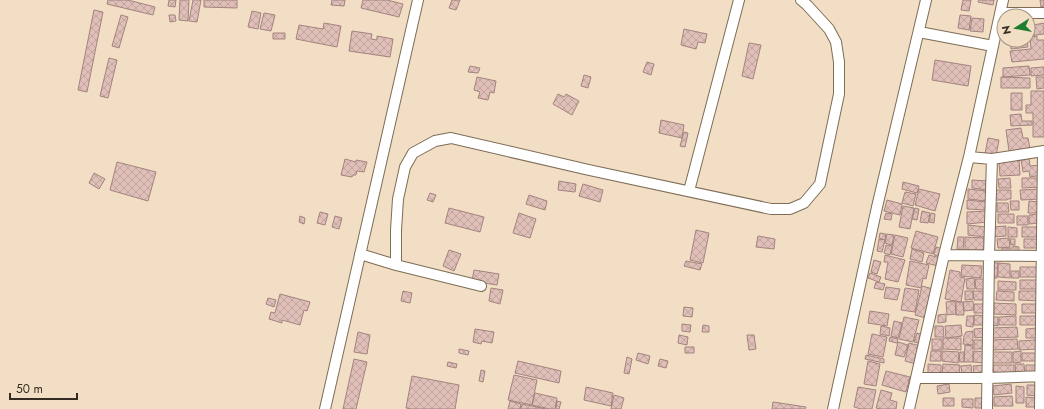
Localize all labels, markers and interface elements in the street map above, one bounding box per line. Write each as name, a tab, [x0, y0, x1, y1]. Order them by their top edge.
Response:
north arrow	[996, 8, 1036, 48]
text: N	[997, 24, 1015, 36]
scale bar	[10, 375, 77, 401]
text: 50 m	[16, 380, 43, 398]

